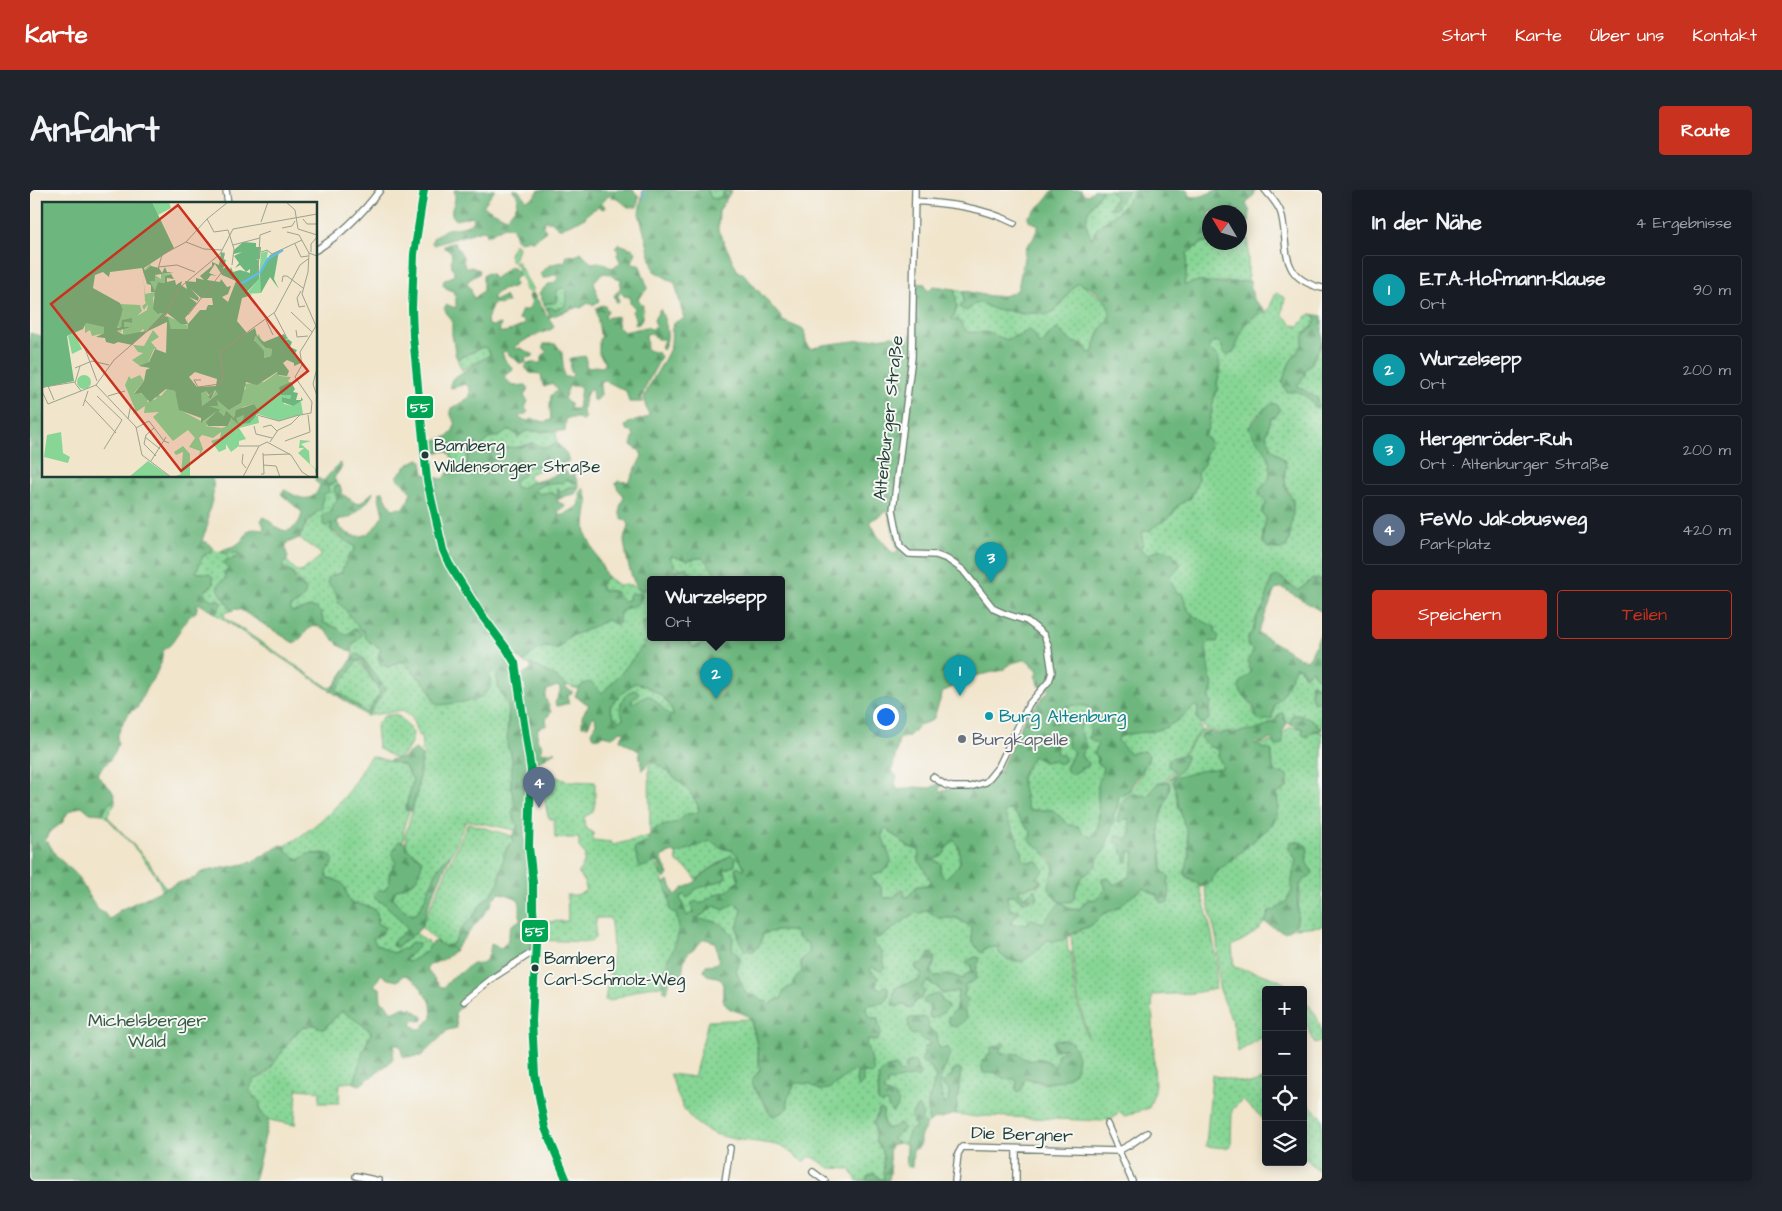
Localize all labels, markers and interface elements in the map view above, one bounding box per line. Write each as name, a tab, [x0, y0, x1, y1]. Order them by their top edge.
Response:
text: Karte	[25, 18, 88, 52]
text: Start	[1442, 23, 1487, 48]
text: Karte	[1515, 23, 1562, 48]
text: Über uns	[1590, 23, 1664, 48]
text: Kontakt	[1692, 23, 1757, 48]
text: Anfahrt	[30, 106, 159, 155]
button: Route	[1659, 106, 1752, 155]
inset map	[42, 202, 318, 478]
north arrow	[1202, 205, 1247, 250]
text: In der Nähe	[1372, 208, 1482, 237]
text: 4 Ergebnisse	[1635, 212, 1732, 234]
text: E.T.A.-Hofmann-Klause	[1420, 266, 1606, 293]
text: 1	[1388, 279, 1390, 301]
text: 90 m	[1693, 279, 1731, 301]
text: Ort	[1420, 293, 1446, 315]
street label: Altenburger Straße	[867, 334, 911, 502]
text: Wurzelsepp	[1420, 346, 1522, 373]
text: 2	[1384, 359, 1394, 381]
text: 200 m	[1683, 359, 1731, 381]
text: Ort	[1420, 373, 1446, 395]
line badge: 55	[406, 395, 434, 419]
text: 55	[410, 398, 431, 418]
text: Hergenröder-Ruh	[1420, 426, 1572, 453]
place label: Bamberg Wildensorger Straße	[434, 434, 600, 480]
text: 3	[1385, 439, 1393, 461]
text: 200 m	[1683, 439, 1731, 461]
marker: Bamberg Wildensorger Straße	[420, 450, 430, 460]
text: Ort · Altenburger Straße	[1420, 453, 1609, 475]
text: FeWo Jakobusweg	[1420, 506, 1587, 533]
text: 4	[1384, 519, 1394, 541]
text: 420 m	[1682, 519, 1731, 541]
text: Parkplatz	[1420, 533, 1491, 555]
pin: 3	[975, 542, 1007, 583]
popup	[647, 576, 785, 641]
text: Wurzelsepp	[665, 584, 767, 611]
button: Speichern	[1372, 590, 1547, 639]
button: Teilen	[1557, 590, 1732, 639]
text: Ort	[665, 611, 691, 633]
pin: 1	[944, 655, 976, 696]
pin: 2	[700, 658, 732, 699]
your location	[873, 704, 899, 730]
place label: Burg Altenburg	[999, 704, 1126, 730]
marker: Burg Altenburg	[983, 710, 995, 722]
place label: Burgkapelle	[972, 727, 1069, 753]
marker: Burgkapelle	[956, 733, 968, 745]
pin: 4	[523, 767, 555, 808]
line badge: 55	[521, 919, 549, 943]
text: 55	[525, 922, 546, 942]
place label: Bamberg Carl-Schmolz-Weg	[544, 947, 685, 993]
marker: Bamberg Carl-Schmolz-Weg	[530, 963, 540, 973]
map controls	[1262, 986, 1307, 1166]
button: +	[1262, 986, 1307, 1031]
park label: Michelsberger Wald	[88, 1008, 206, 1054]
button: −	[1262, 1031, 1307, 1076]
button: locate	[1262, 1076, 1307, 1121]
street label: Die Bergner	[971, 1120, 1073, 1150]
button: layers	[1262, 1121, 1307, 1166]

